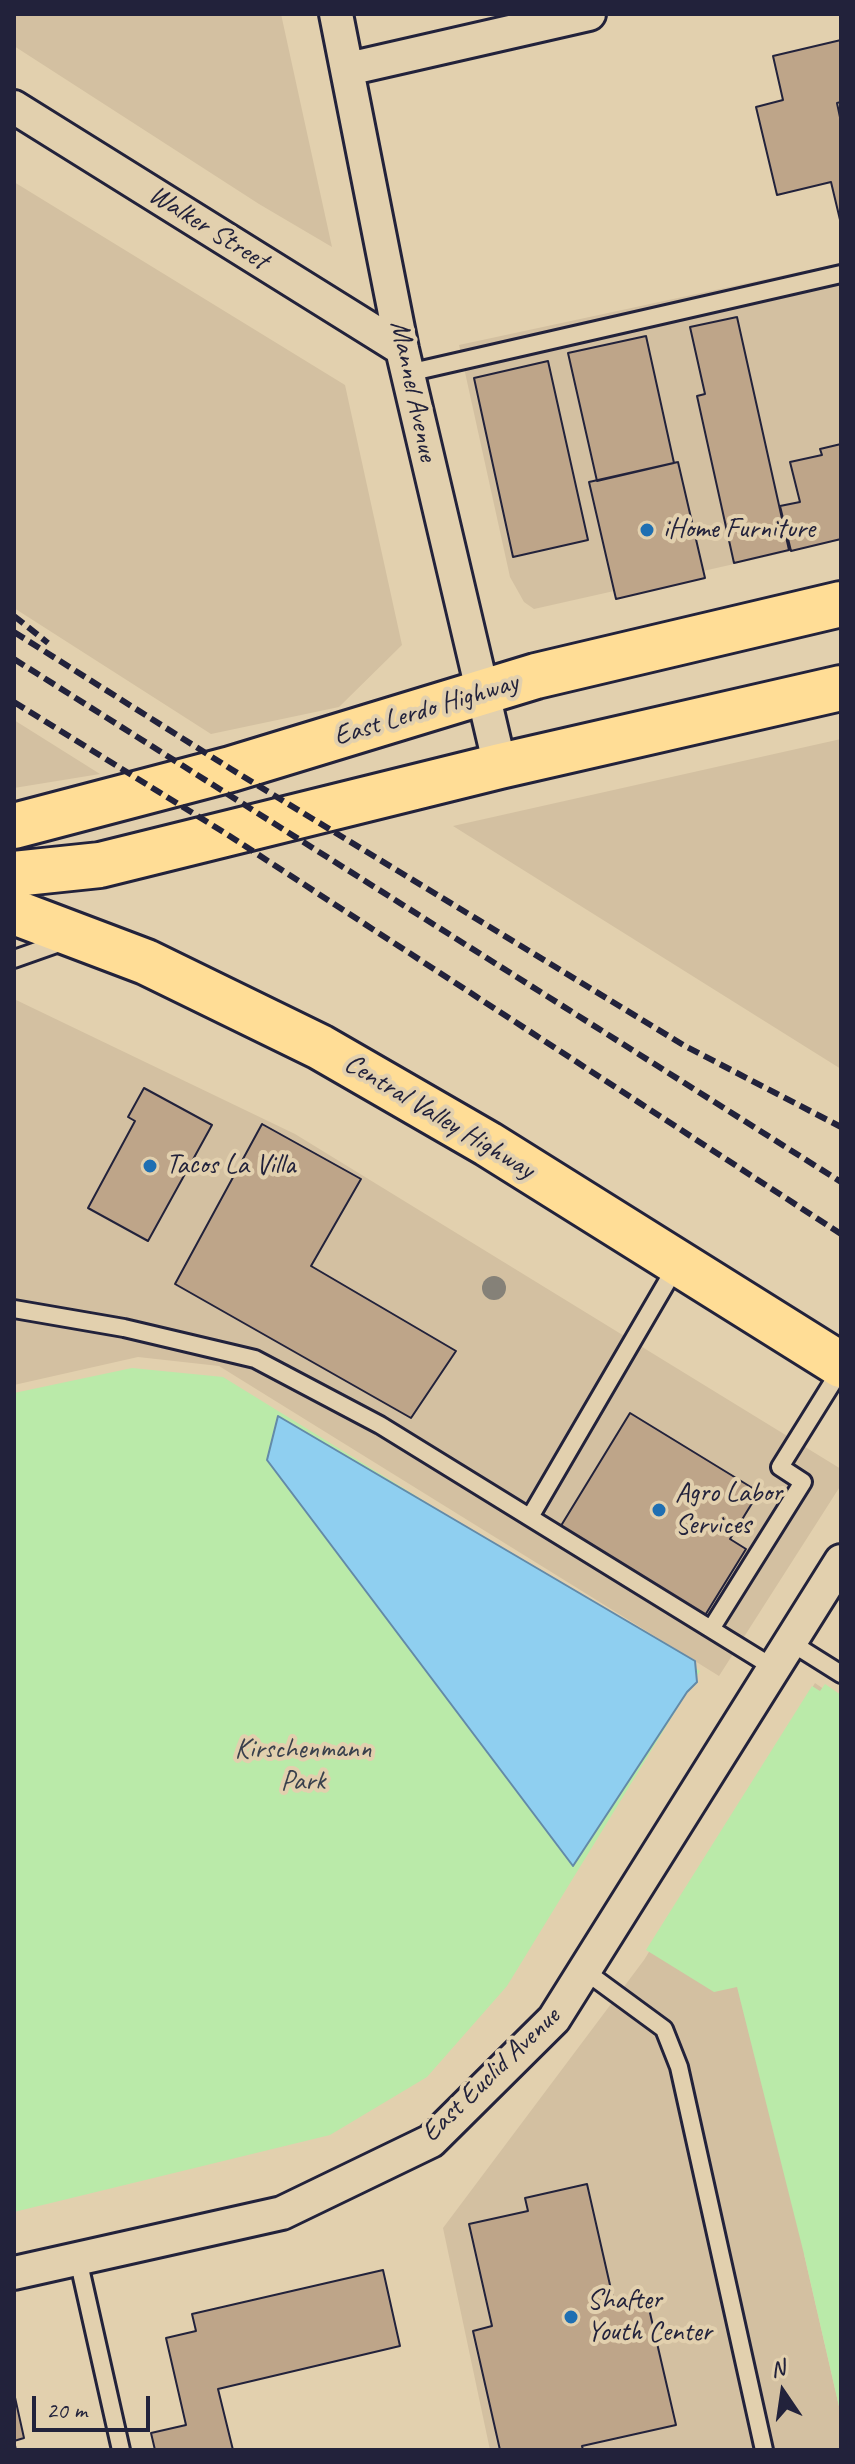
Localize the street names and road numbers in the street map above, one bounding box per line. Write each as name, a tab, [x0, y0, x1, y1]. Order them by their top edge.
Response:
street label: Walker Street	[142, 178, 274, 278]
street label: Mannel Avenue	[382, 318, 444, 464]
street label: East Lerdo Highway	[330, 666, 522, 754]
street label: Central Valley Highway	[338, 1047, 540, 1187]
street label: East Euclid Avenue	[415, 2000, 567, 2150]

